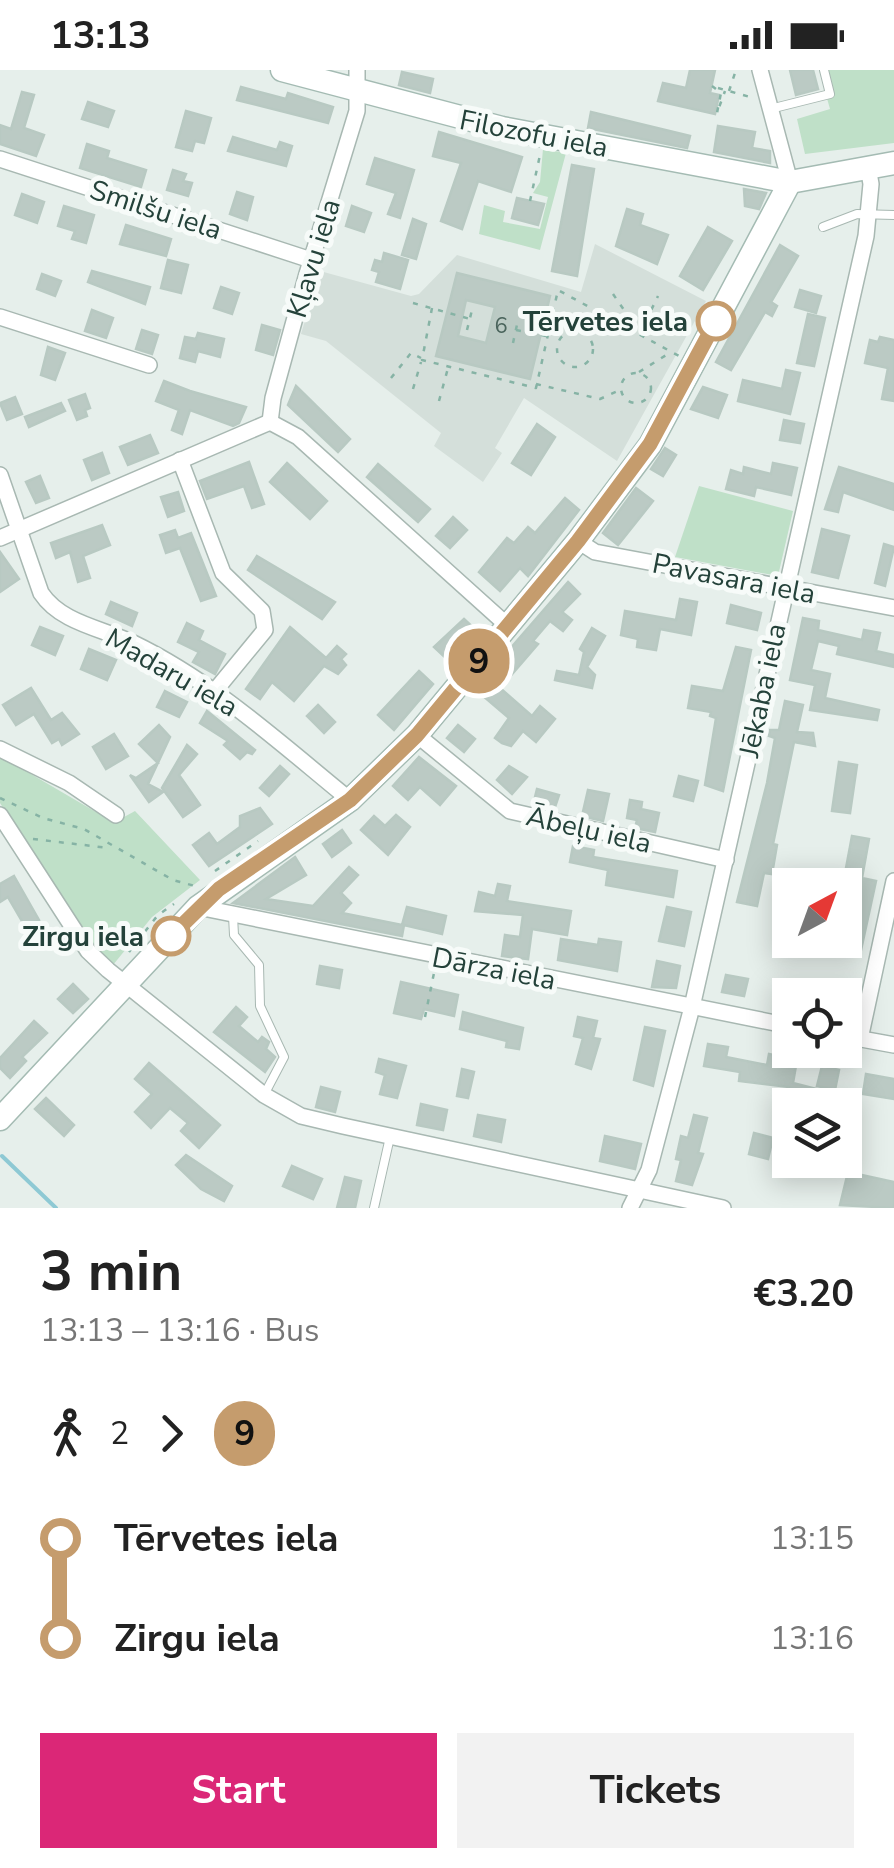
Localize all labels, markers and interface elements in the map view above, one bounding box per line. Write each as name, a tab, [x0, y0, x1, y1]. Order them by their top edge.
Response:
text: 13:13	[50, 10, 151, 61]
street label: Filozofu iela	[456, 101, 611, 167]
street label: Smilšu iela	[85, 171, 227, 249]
street label: Kļavu iela	[278, 194, 350, 322]
marker: Tērvetes iela	[697, 302, 735, 340]
place label: Tērvetes iela	[523, 303, 688, 341]
house number: 6	[494, 311, 508, 341]
street label: Pavasara iela	[649, 545, 819, 613]
street label: Madaru iela	[98, 620, 245, 726]
street label: Jēkaba iela	[730, 620, 796, 761]
line badge: 9	[446, 628, 512, 694]
text: 9	[468, 638, 490, 685]
street label: Ābeļu iela	[522, 797, 655, 863]
north arrow	[772, 868, 862, 958]
map controls	[772, 868, 862, 1178]
marker: Zirgu iela	[152, 917, 190, 955]
place label: Zirgu iela	[22, 918, 144, 956]
street label: Dārza iela	[429, 938, 559, 1000]
button: locate	[772, 978, 862, 1068]
button: layers	[772, 1088, 862, 1178]
text: 3 min	[40, 1234, 182, 1309]
text: €3.20	[753, 1268, 854, 1319]
text: 13:13 – 13:16 · Bus	[40, 1309, 319, 1352]
icon: walk	[40, 1406, 95, 1461]
icon: forward	[144, 1406, 199, 1461]
text: 9	[234, 1410, 255, 1457]
text: 2	[110, 1412, 129, 1455]
text: Tērvetes iela	[114, 1513, 338, 1564]
text: 13:15	[770, 1517, 854, 1560]
text: Zirgu iela	[114, 1613, 280, 1664]
text: 13:16	[770, 1617, 854, 1660]
button: Start	[40, 1733, 437, 1848]
button: Tickets	[457, 1733, 854, 1848]

